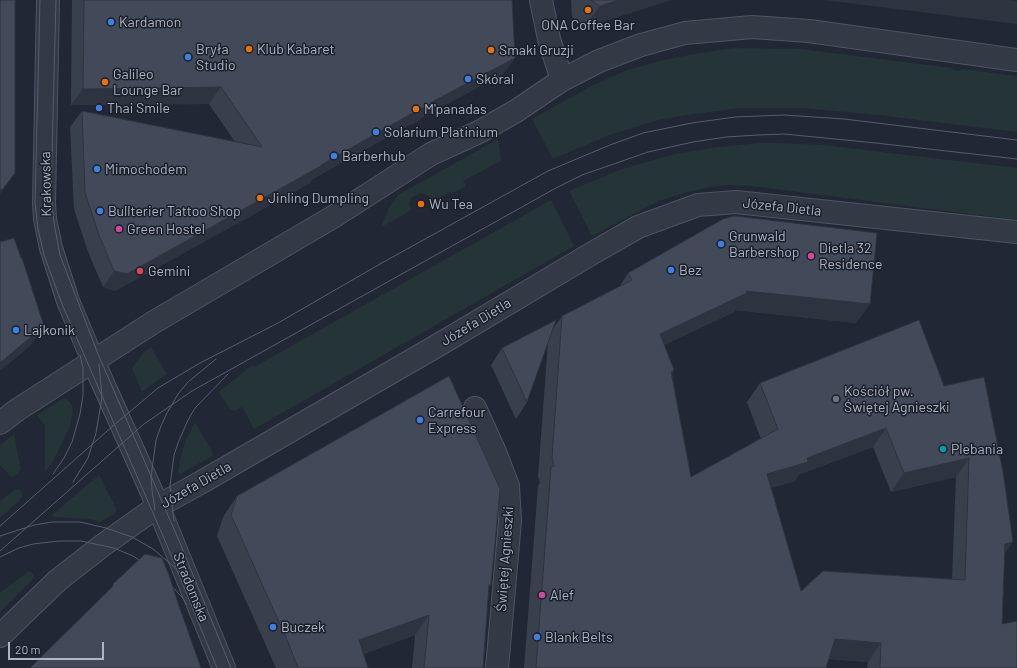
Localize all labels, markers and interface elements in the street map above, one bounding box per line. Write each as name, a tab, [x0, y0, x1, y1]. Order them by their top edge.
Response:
marker: ONA Coffee Bar	[583, 5, 593, 15]
place label: Kardamon	[119, 14, 181, 30]
marker: Kardamon	[106, 17, 116, 27]
place label: ONA Coffee Bar	[541, 17, 635, 33]
place label: Bryła Studio	[196, 41, 236, 74]
place label: Klub Kabaret	[257, 41, 335, 57]
place label: Smaki Gruzji	[499, 42, 574, 58]
marker: Klub Kabaret	[244, 44, 254, 54]
marker: Smaki Gruzji	[486, 45, 496, 55]
marker: Bryła Studio	[183, 52, 193, 62]
place label: Galileo Lounge Bar	[113, 66, 182, 98]
place label: Skóral	[476, 71, 514, 87]
marker: Skóral	[463, 74, 473, 84]
marker: Galileo Lounge Bar	[100, 77, 110, 87]
place label: Thai Smile	[107, 100, 170, 116]
place label: M'panadas	[424, 101, 487, 117]
marker: Thai Smile	[94, 103, 104, 113]
marker: M'panadas	[411, 104, 421, 114]
place label: Solarium Platinium	[384, 124, 498, 140]
marker: Solarium Platinium	[371, 127, 381, 137]
place label: Barberhub	[342, 148, 406, 164]
street label: Krakowska	[37, 151, 55, 217]
marker: Barberhub	[329, 151, 339, 161]
place label: Mimochodem	[105, 161, 187, 177]
marker: Mimochodem	[92, 164, 102, 174]
place label: Jinling Dumpling	[268, 190, 369, 206]
marker: Jinling Dumpling	[255, 193, 265, 203]
street label: Józefa Dietla	[742, 195, 822, 219]
place label: Wu Tea	[429, 196, 473, 212]
marker: Wu Tea	[416, 199, 426, 209]
place label: Bullterier Tattoo Shop	[108, 203, 241, 219]
marker: Bullterier Tattoo Shop	[95, 206, 105, 216]
place label: Green Hostel	[127, 221, 205, 237]
marker: Green Hostel	[114, 224, 124, 234]
place label: Grunwald Barbershop	[729, 228, 800, 260]
marker: Grunwald Barbershop	[716, 239, 726, 249]
place label: Dietla 32 Residence	[819, 240, 882, 272]
marker: Dietla 32 Residence	[806, 251, 816, 261]
place label: Bez	[679, 262, 701, 278]
place label: Gemini	[148, 263, 190, 279]
marker: Bez	[666, 265, 676, 275]
marker: Gemini	[135, 266, 145, 276]
street label: Józefa Dietla	[438, 294, 514, 350]
place label: Lajkonik	[24, 322, 75, 338]
marker: Lajkonik	[11, 325, 21, 335]
place label: Kościół pw. Świętej Agnieszki	[844, 383, 949, 416]
marker: Kościół pw. Świętej Agnieszki	[831, 394, 841, 404]
place label: Carrefour Express	[428, 404, 486, 436]
marker: Carrefour Express	[415, 415, 425, 425]
place label: Plebania	[951, 441, 1003, 457]
marker: Plebania	[938, 444, 948, 454]
street label: Józefa Dietla	[158, 458, 234, 512]
street label: Świętej Agnieszki	[493, 506, 517, 612]
street label: Stradomska	[170, 550, 212, 624]
place label: Alef	[550, 587, 574, 603]
marker: Alef	[537, 590, 547, 600]
place label: Buczek	[281, 619, 325, 635]
marker: Buczek	[268, 622, 278, 632]
place label: Blank Belts	[545, 629, 613, 645]
marker: Blank Belts	[532, 632, 542, 642]
scale bar	[10, 634, 106, 660]
text: 20 m	[15, 642, 41, 656]

